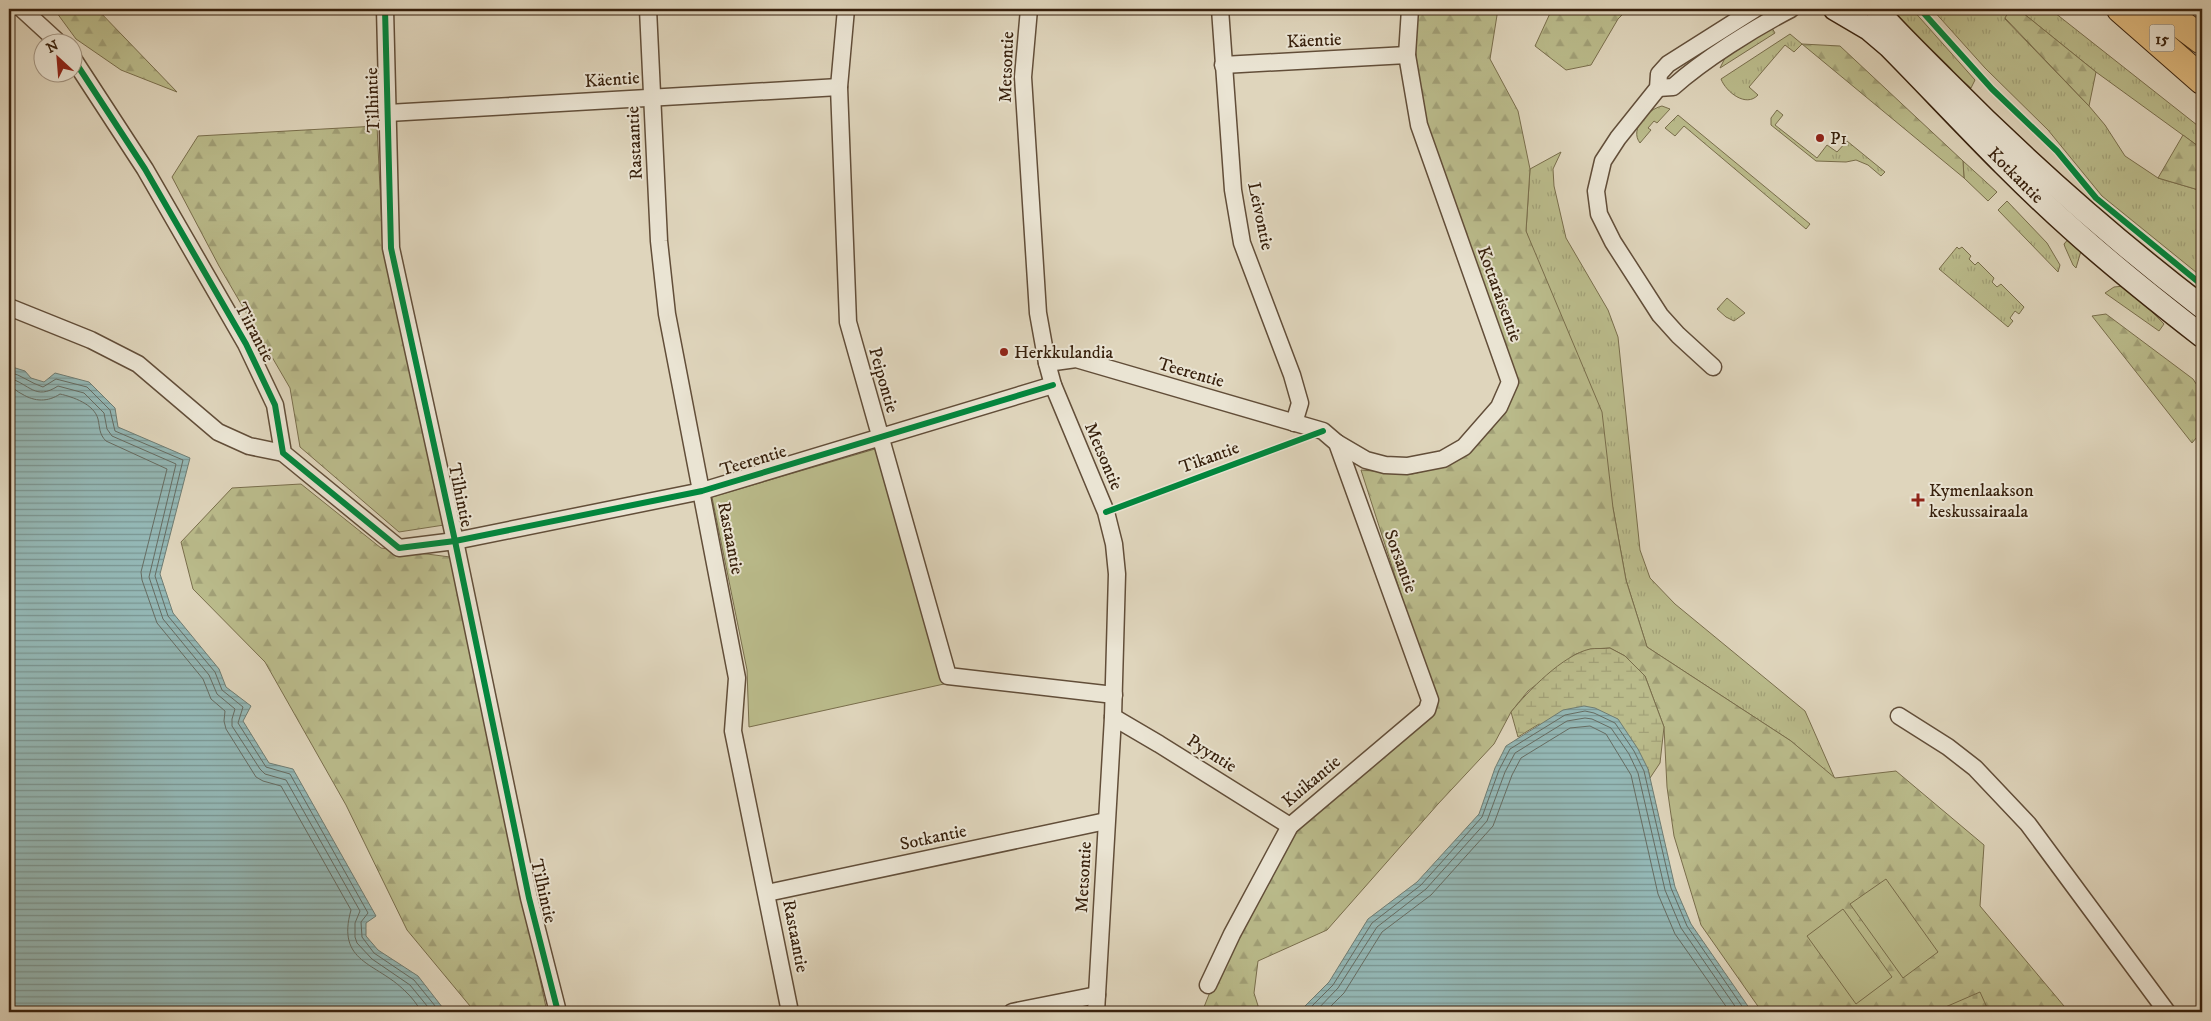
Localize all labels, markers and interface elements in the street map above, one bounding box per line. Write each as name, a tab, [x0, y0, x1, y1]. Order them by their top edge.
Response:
road number: 15	[2150, 24, 2174, 52]
street label: Käentie	[1286, 29, 1342, 53]
street label: Metsontie	[995, 31, 1019, 103]
north arrow	[32, 32, 82, 82]
text: N	[44, 36, 62, 58]
street label: Tilhintie	[361, 67, 385, 133]
street label: Käentie	[584, 67, 640, 93]
street label: Rastaantie	[622, 105, 648, 180]
place label: P1	[1830, 128, 1847, 150]
marker: P1	[1814, 132, 1826, 144]
street label: Kotkantie	[1983, 143, 2048, 208]
street label: Leivontie	[1242, 180, 1278, 252]
street label: Kottaraisentie	[1472, 244, 1527, 345]
street label: Tiirantie	[229, 299, 279, 366]
place label: Herkkulandia	[1014, 342, 1113, 364]
street label: Peipontie	[863, 345, 903, 416]
marker: Herkkulandia	[998, 346, 1010, 358]
street label: Teerentie	[1155, 353, 1226, 393]
street label: Metsontie	[1079, 419, 1127, 494]
street label: Tikantie	[1176, 437, 1242, 479]
street label: Teerentie	[718, 440, 789, 481]
street label: Tilhintie	[443, 461, 478, 529]
place label: Kymenlaakson keskussairaala	[1929, 480, 2034, 523]
marker: Kymenlaakson keskussairaala	[1911, 493, 1925, 507]
street label: Rastaantie	[712, 500, 748, 577]
street label: Sorsantie	[1378, 527, 1422, 596]
street label: Pyyntie	[1182, 730, 1240, 778]
street label: Kuikantie	[1278, 751, 1345, 813]
street label: Sotkantie	[898, 820, 969, 856]
street label: Metsontie	[1071, 841, 1097, 913]
street label: Tilhintie	[525, 857, 561, 925]
street label: Rastaantie	[777, 898, 813, 975]

